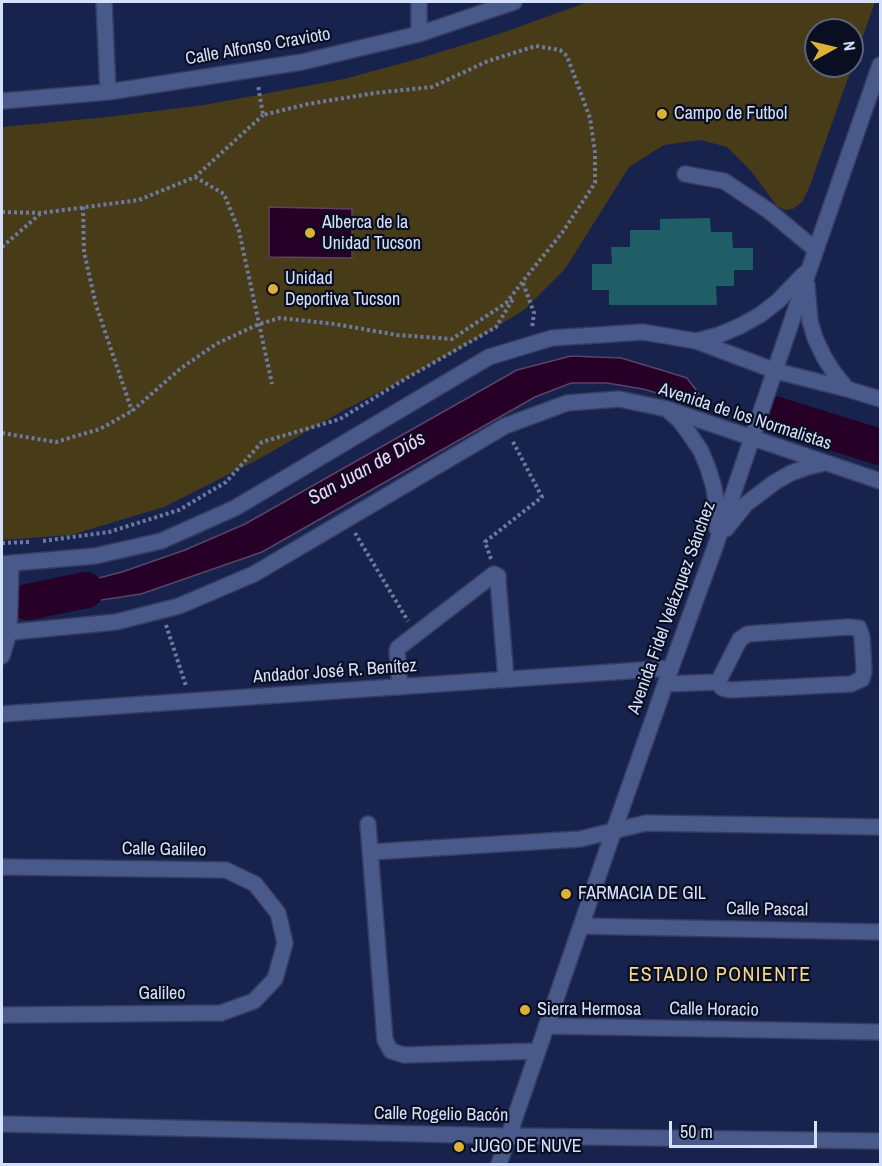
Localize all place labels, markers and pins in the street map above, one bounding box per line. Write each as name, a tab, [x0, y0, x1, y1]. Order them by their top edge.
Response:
place label: Campo de Futbol	[674, 103, 787, 125]
marker: Campo de Futbol	[655, 107, 669, 121]
place label: Alberca de la Unidad Tucson	[322, 212, 421, 254]
marker: Alberca de la Unidad Tucson	[303, 226, 317, 240]
place label: Unidad Deportiva Tucson	[285, 268, 400, 310]
marker: Unidad Deportiva Tucson	[266, 282, 280, 296]
place label: FARMACIA DE GIL	[578, 883, 706, 905]
marker: FARMACIA DE GIL	[559, 887, 573, 901]
place label: Sierra Hermosa	[537, 999, 641, 1021]
marker: Sierra Hermosa	[518, 1003, 532, 1017]
place label: JUGO DE NUVE	[471, 1136, 582, 1158]
marker: JUGO DE NUVE	[452, 1140, 466, 1154]

